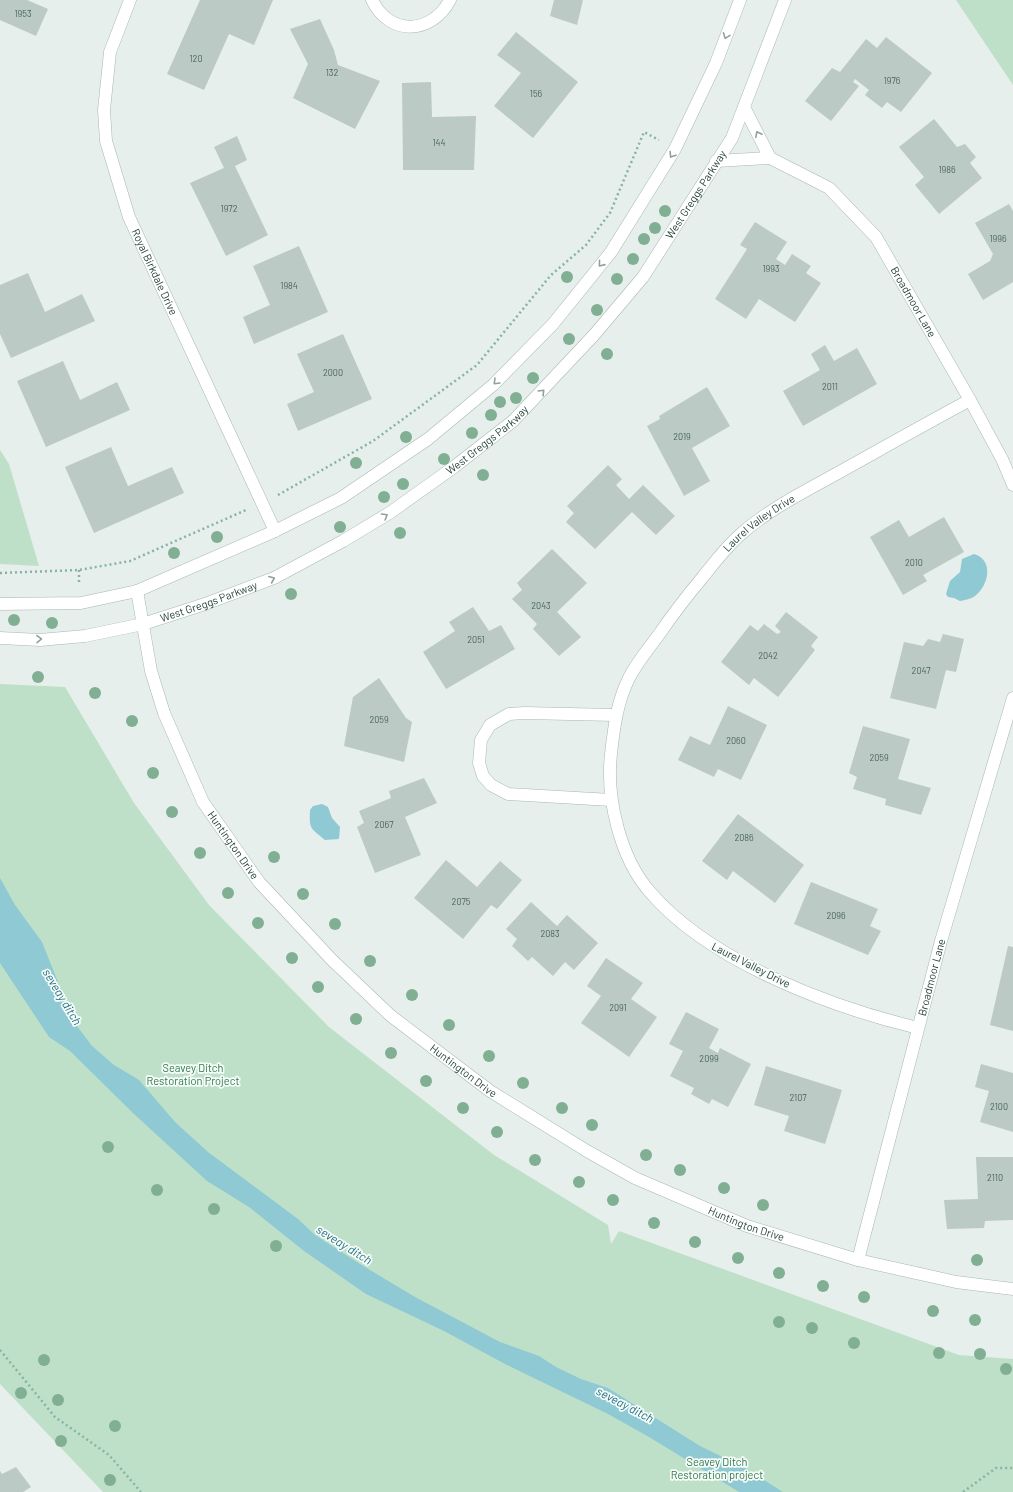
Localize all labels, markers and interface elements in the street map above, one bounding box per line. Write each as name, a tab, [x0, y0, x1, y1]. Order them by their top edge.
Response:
house number: 1953	[14, 8, 32, 19]
one-way arrow	[722, 33, 730, 40]
house number: 120	[189, 53, 203, 64]
house number: 132	[326, 67, 338, 78]
house number: 1976	[884, 75, 901, 86]
house number: 156	[530, 88, 543, 99]
one-way arrow	[755, 131, 763, 138]
house number: 144	[432, 137, 446, 148]
street label: West Greggs Parkway	[662, 148, 728, 241]
one-way arrow	[669, 150, 676, 157]
house number: 1986	[938, 164, 956, 175]
house number: 1972	[221, 203, 238, 214]
street label: Royal Birkdale Drive	[129, 226, 181, 317]
house number: 1996	[989, 233, 1007, 244]
one-way arrow	[599, 259, 606, 266]
house number: 1993	[762, 263, 780, 274]
street label: Broadmoor Lane	[888, 264, 939, 339]
house number: 1984	[280, 280, 298, 291]
house number: 2000	[323, 367, 343, 378]
one-way arrow	[493, 377, 501, 385]
house number: 2011	[822, 381, 838, 392]
one-way arrow	[537, 389, 545, 397]
street label: West Greggs Parkway	[443, 402, 531, 477]
house number: 2019	[673, 431, 691, 442]
street label: Laurel Valley Drive	[720, 491, 797, 554]
one-way arrow	[381, 513, 388, 520]
house number: 2010	[905, 557, 923, 568]
one-way arrow	[268, 575, 275, 583]
street label: West Greggs Parkway	[158, 578, 259, 624]
house number: 2043	[531, 600, 551, 611]
house number: 2051	[467, 634, 485, 645]
one-way arrow	[36, 635, 42, 643]
house number: 2042	[758, 650, 778, 661]
house number: 2047	[912, 665, 931, 676]
house number: 2059	[369, 714, 389, 725]
house number: 2060	[726, 735, 746, 746]
house number: 2059	[869, 752, 889, 763]
street label: Huntington Drive	[205, 808, 262, 882]
house number: 2067	[375, 819, 394, 830]
house number: 2086	[734, 832, 754, 843]
house number: 2075	[452, 896, 471, 907]
house number: 2096	[826, 910, 846, 921]
house number: 2083	[540, 928, 560, 939]
street label: Broadmoor Lane	[915, 937, 947, 1017]
street label: Laurel Valley Drive	[710, 939, 793, 990]
water label: seveay ditch	[41, 966, 85, 1027]
house number: 2091	[609, 1002, 627, 1013]
street label: Huntington Drive	[428, 1041, 500, 1100]
house number: 2099	[699, 1053, 719, 1064]
park label: Seavey Ditch Restoration Project	[147, 1061, 239, 1087]
house number: 2107	[789, 1092, 807, 1103]
house number: 2100	[990, 1101, 1008, 1112]
house number: 2110	[987, 1172, 1003, 1183]
street label: Huntington Drive	[707, 1203, 786, 1243]
water label: seveay ditch	[314, 1222, 375, 1267]
water label: seveay ditch	[594, 1383, 657, 1425]
park label: Seavey Ditch Restoration project	[671, 1455, 763, 1481]

